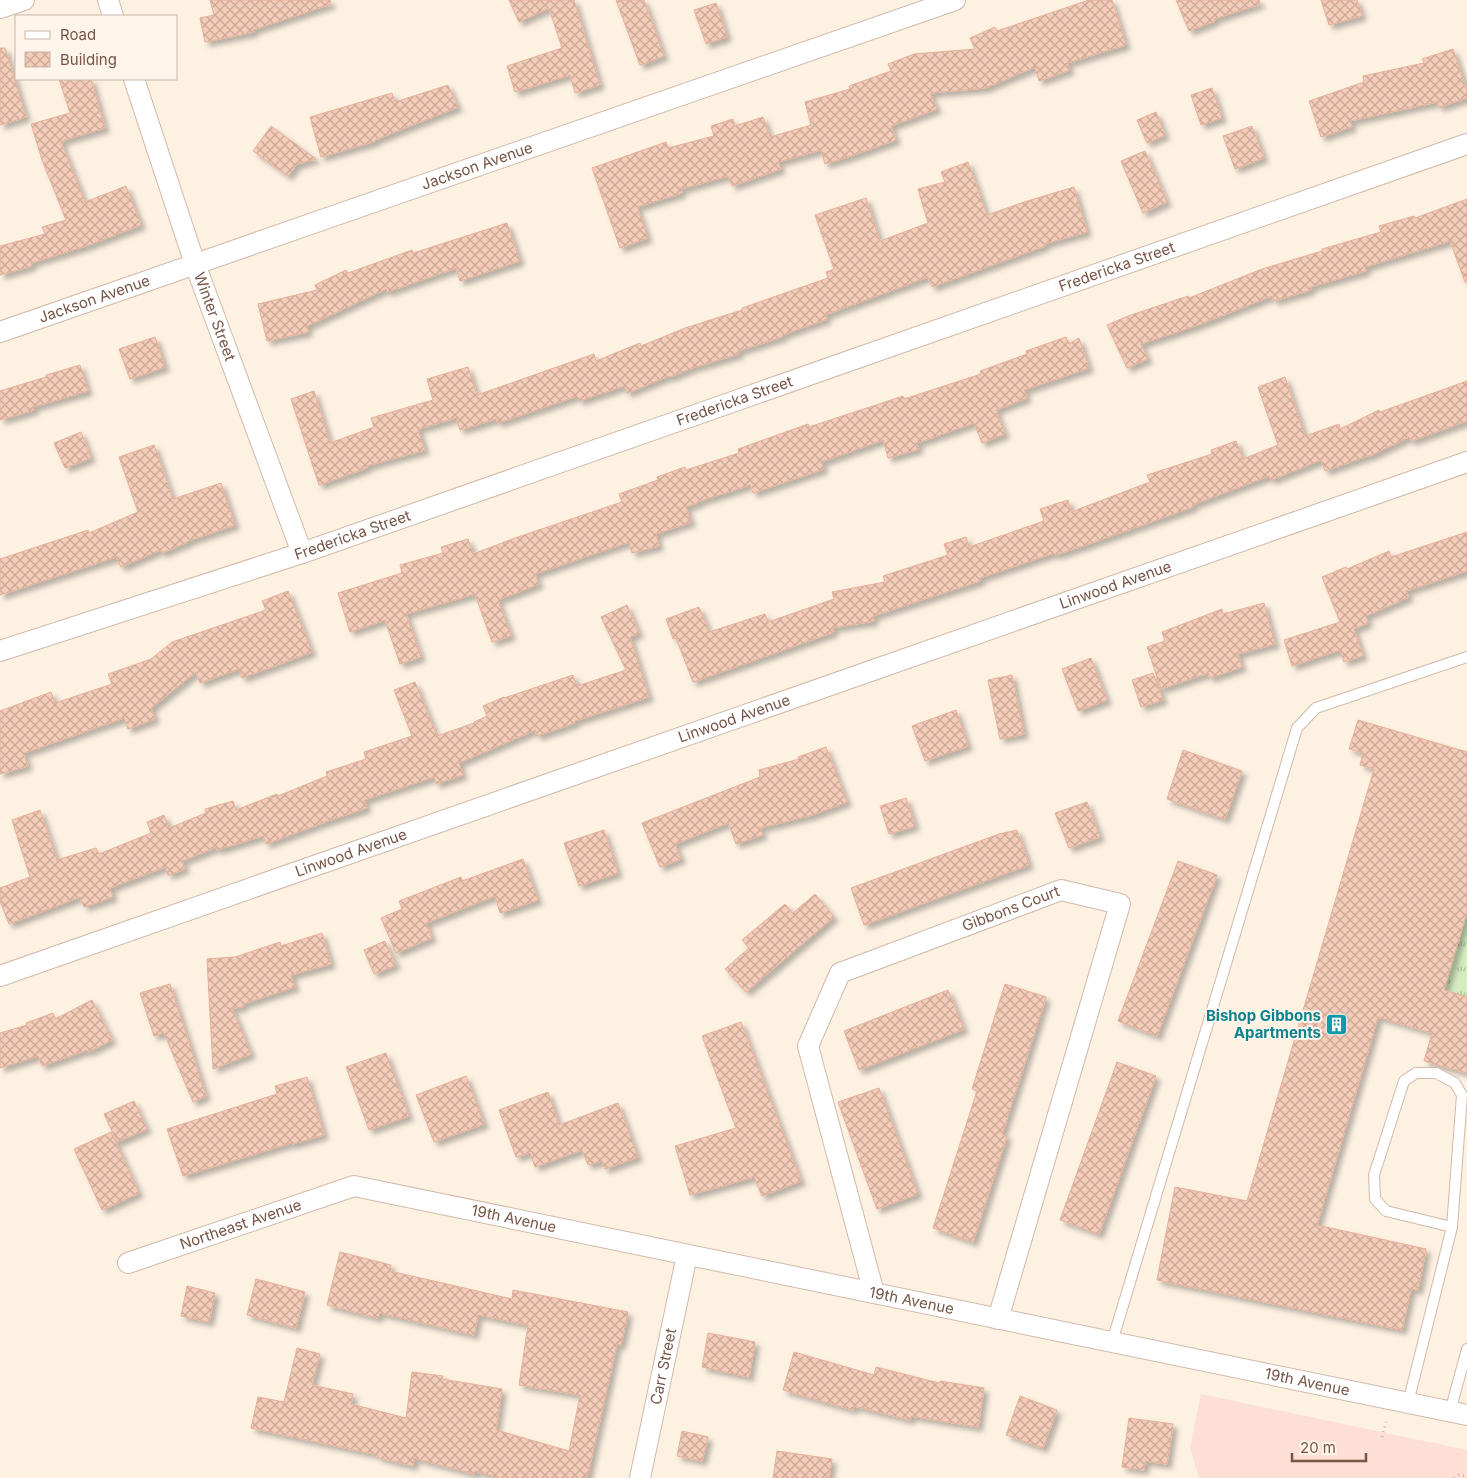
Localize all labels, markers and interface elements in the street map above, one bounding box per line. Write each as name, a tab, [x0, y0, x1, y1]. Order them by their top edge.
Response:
legend	[15, 15, 178, 80]
text: Road	[60, 25, 96, 44]
text: Building	[60, 50, 117, 69]
street label: Jackson Avenue	[419, 138, 535, 194]
street label: Fredericka Street	[1056, 237, 1177, 296]
street label: Winter Street	[190, 270, 240, 364]
street label: Jackson Avenue	[36, 271, 152, 327]
street label: Fredericka Street	[674, 371, 795, 430]
street label: Fredericka Street	[292, 506, 413, 564]
street label: Linwood Avenue	[1057, 556, 1174, 613]
street label: Linwood Avenue	[676, 690, 792, 747]
street label: Linwood Avenue	[292, 824, 409, 881]
street label: Gibbons Court	[959, 881, 1062, 935]
place label: Bishop Gibbons Apartments	[1206, 1006, 1321, 1042]
building icon: Bishop Gibbons Apartments	[1325, 1013, 1349, 1037]
street label: Northeast Avenue	[177, 1195, 304, 1254]
street label: 19th Avenue	[470, 1200, 558, 1236]
street label: 19th Avenue	[867, 1282, 956, 1318]
street label: Carr Street	[646, 1326, 680, 1406]
street label: 19th Avenue	[1263, 1364, 1352, 1400]
scale bar	[1292, 1430, 1366, 1462]
text: 20 m	[1300, 1438, 1336, 1457]

